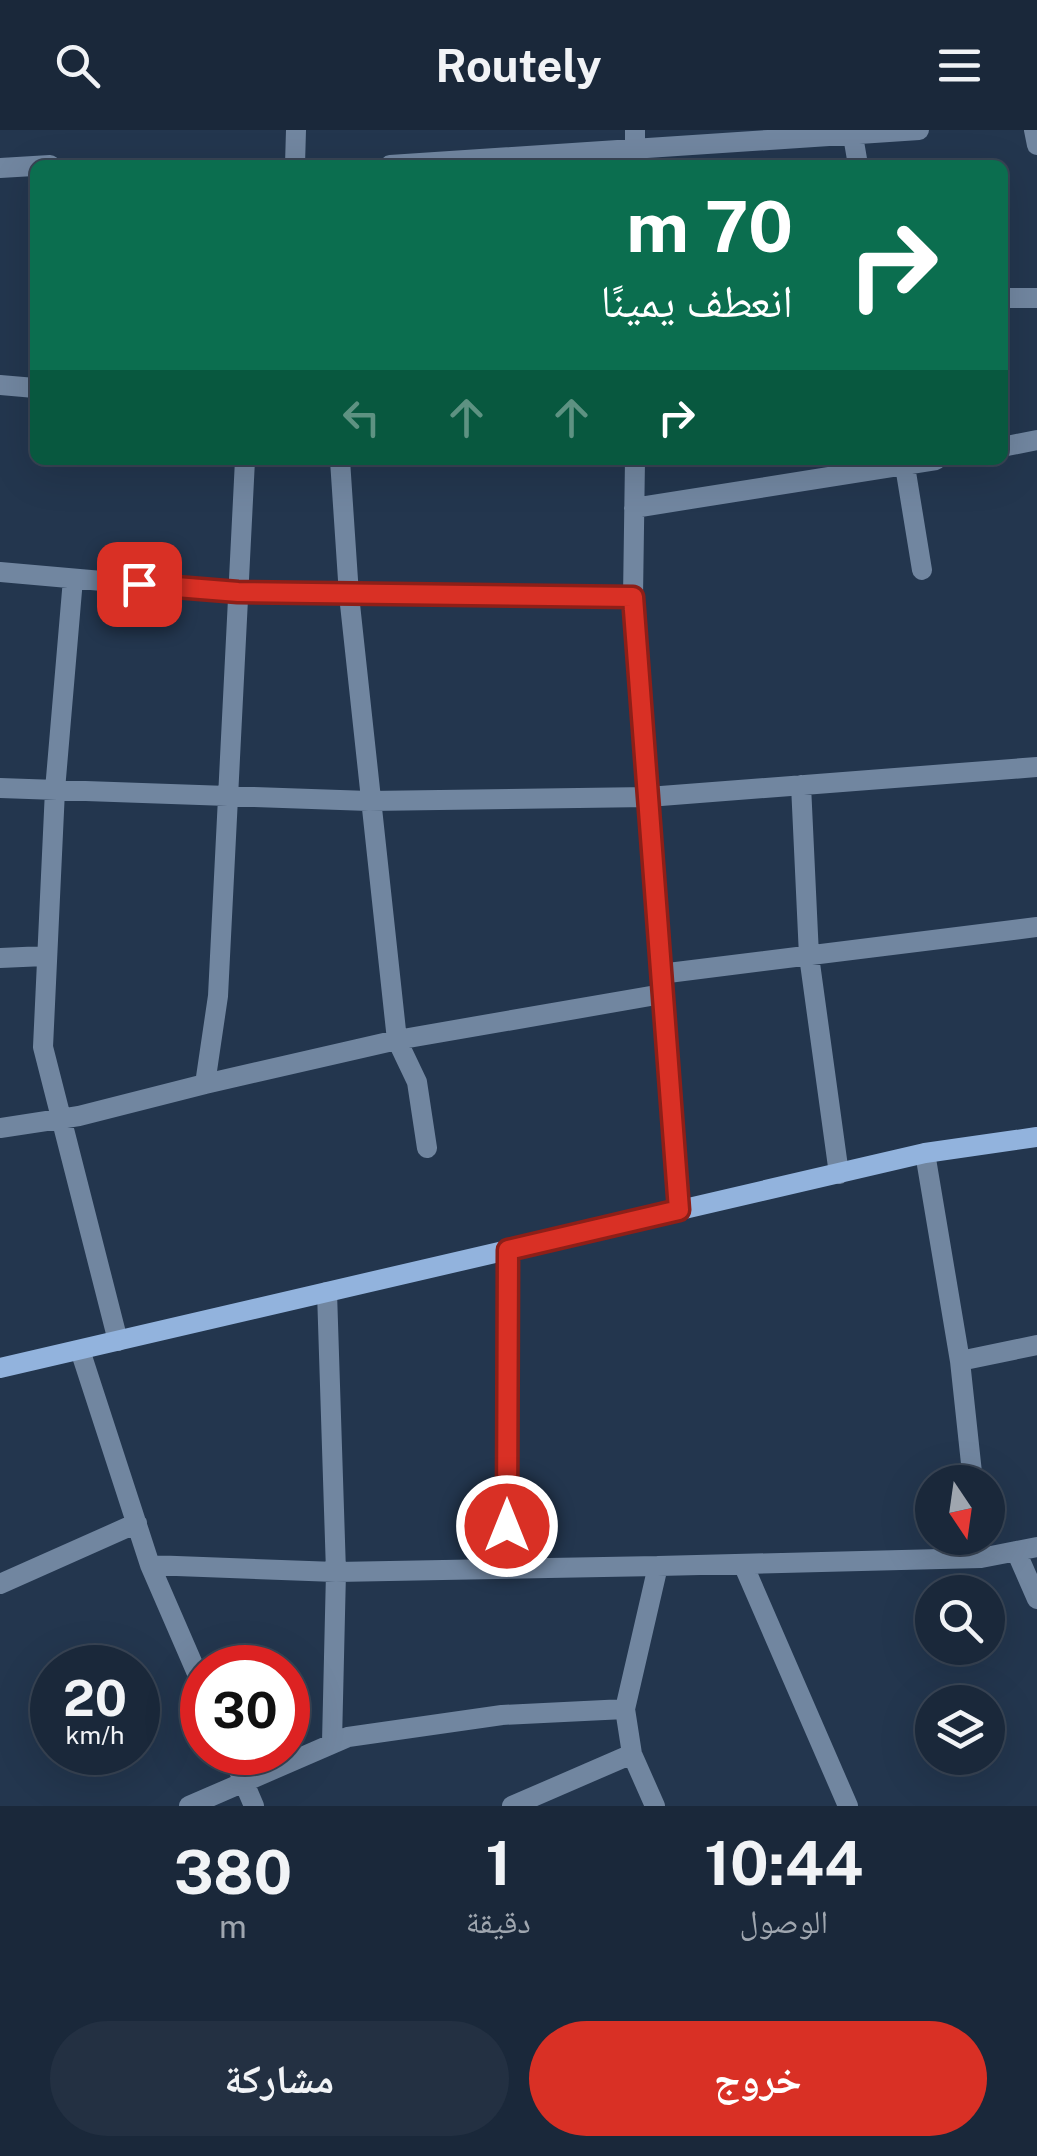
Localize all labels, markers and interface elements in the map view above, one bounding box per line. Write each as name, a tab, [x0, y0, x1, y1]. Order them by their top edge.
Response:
icon: search	[50, 38, 105, 93]
icon: menu	[932, 38, 987, 93]
text: Routely	[436, 39, 601, 92]
text: 70 m	[626, 185, 793, 268]
icon: right	[828, 200, 958, 330]
text: انعطف يمينًا	[601, 274, 793, 327]
icon: left	[334, 390, 389, 445]
icon: ahead	[439, 390, 494, 445]
icon: ahead	[544, 390, 599, 445]
icon: right	[649, 390, 704, 445]
pin	[97, 542, 182, 627]
icon: arrive	[112, 557, 167, 612]
north arrow	[915, 1465, 1005, 1555]
map controls	[915, 1465, 1005, 1775]
position arrow	[455, 1474, 559, 1578]
button: search	[915, 1575, 1005, 1665]
speed limit sign: 30	[180, 1645, 310, 1775]
text: 20	[63, 1668, 127, 1727]
button: layers	[915, 1685, 1005, 1775]
text: km/h	[66, 1720, 124, 1750]
text: 1	[485, 1828, 511, 1899]
text: 10:44	[704, 1828, 863, 1899]
text: 380	[174, 1837, 292, 1908]
text: دقيقة	[466, 1903, 531, 1940]
text: الوصول	[740, 1903, 828, 1940]
text: m	[219, 1908, 247, 1945]
button: مشاركة	[50, 2021, 509, 2136]
button: خروج	[529, 2021, 987, 2136]

